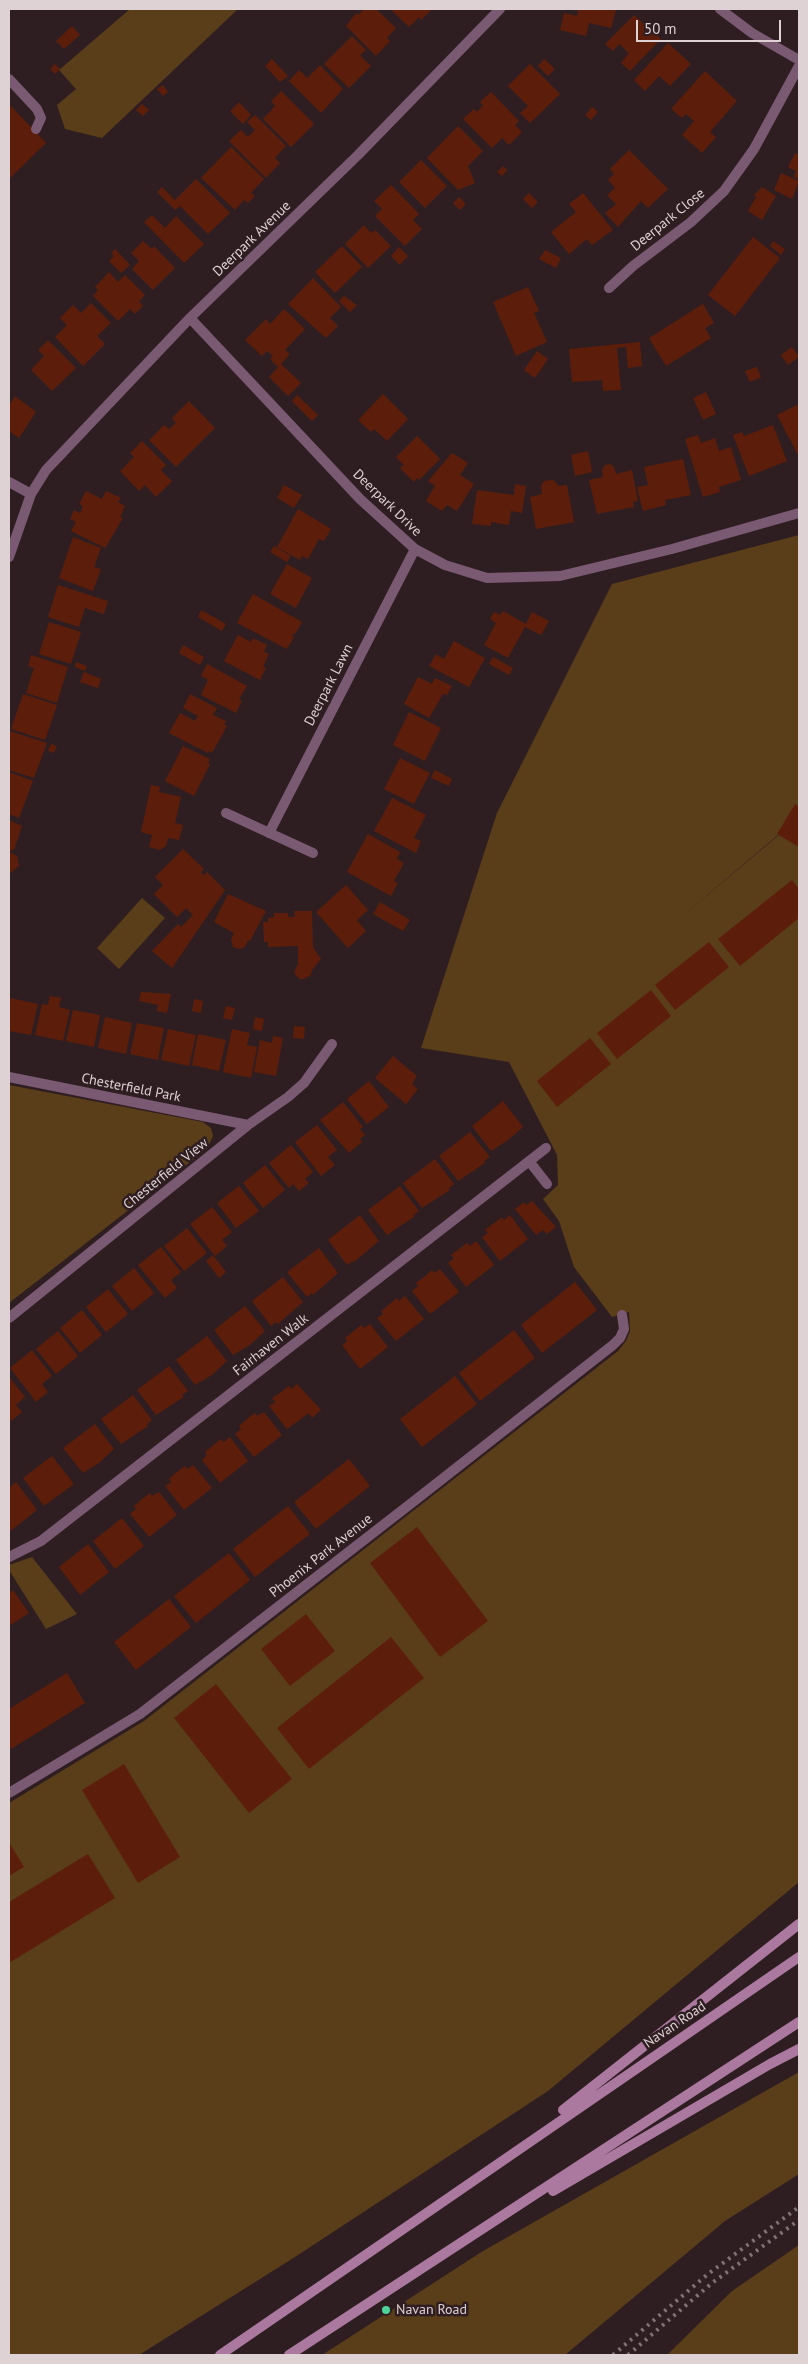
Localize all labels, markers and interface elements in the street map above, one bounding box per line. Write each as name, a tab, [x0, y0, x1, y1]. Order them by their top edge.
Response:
scale bar	[638, 10, 783, 42]
text: 50 m	[644, 19, 677, 38]
street label: Deerpark Close	[628, 185, 708, 255]
street label: Deerpark Avenue	[210, 198, 294, 280]
street label: Deerpark Drive	[349, 466, 425, 540]
street label: Deerpark Lawn	[301, 641, 357, 729]
street label: Chesterfield Park	[80, 1070, 182, 1106]
street label: Chesterfield View	[120, 1135, 212, 1213]
street label: Fairhaven Walk	[230, 1310, 312, 1380]
street label: Phoenix Park Avenue	[266, 1511, 376, 1601]
street label: Navan Road	[641, 1998, 709, 2052]
place label: Navan Road	[396, 2302, 467, 2318]
marker: Navan Road	[380, 2304, 392, 2316]

